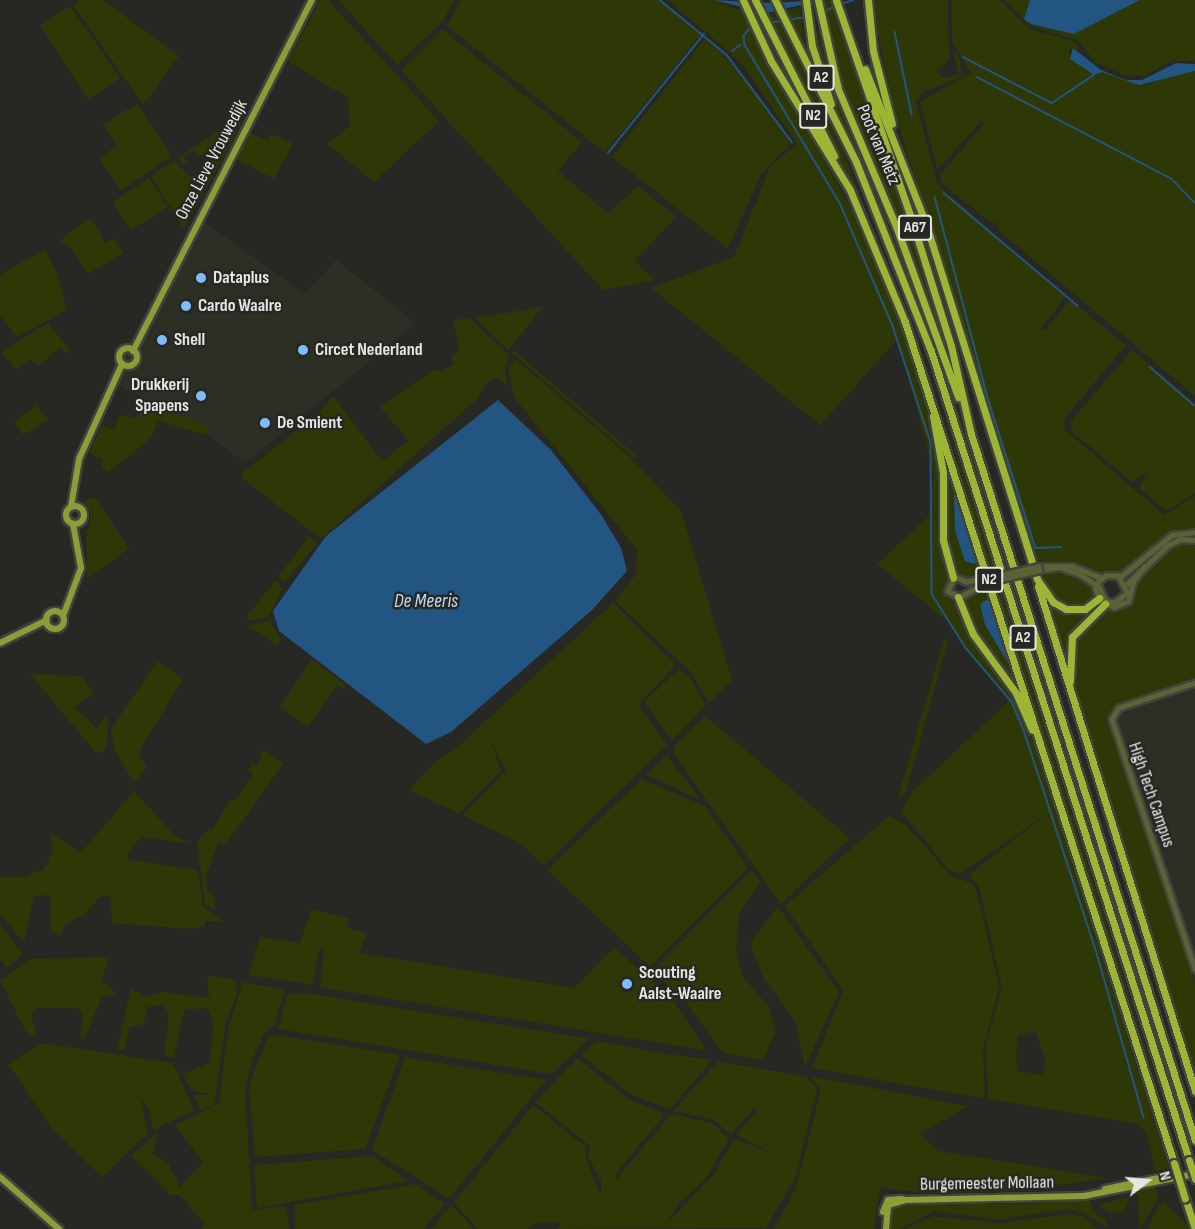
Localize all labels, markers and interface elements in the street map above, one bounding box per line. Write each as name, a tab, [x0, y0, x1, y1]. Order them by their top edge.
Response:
road number: A2	[808, 65, 834, 91]
street label: Onze Lieve Vrouwedijk	[171, 96, 253, 224]
street label: Poot van Metz	[851, 102, 905, 188]
road number: N2	[798, 103, 828, 129]
road number: A67	[897, 215, 933, 241]
place label: Dataplus	[213, 267, 269, 289]
marker: Dataplus	[194, 271, 208, 285]
place label: Cardo Waalre	[198, 295, 282, 317]
marker: Cardo Waalre	[179, 299, 193, 313]
place label: Shell	[174, 329, 205, 351]
marker: Shell	[155, 333, 169, 347]
place label: Circet Nederland	[315, 339, 422, 361]
marker: Circet Nederland	[296, 343, 310, 357]
place label: Drukkerij Spapens	[131, 375, 189, 418]
marker: Drukkerij Spapens	[194, 389, 208, 403]
place label: De Smient	[277, 412, 342, 434]
marker: De Smient	[258, 416, 272, 430]
road number: N2	[974, 567, 1004, 593]
water label: De Meeris	[394, 589, 458, 613]
road number: A2	[1010, 625, 1036, 651]
street label: High Tech Campus	[1123, 740, 1179, 850]
place label: Scouting Aalst-Waalre	[639, 963, 722, 1006]
marker: Scouting Aalst-Waalre	[620, 977, 634, 991]
north arrow	[1117, 1151, 1177, 1211]
text: N	[1154, 1169, 1175, 1183]
street label: Burgemeester Mollaan	[920, 1172, 1054, 1196]

